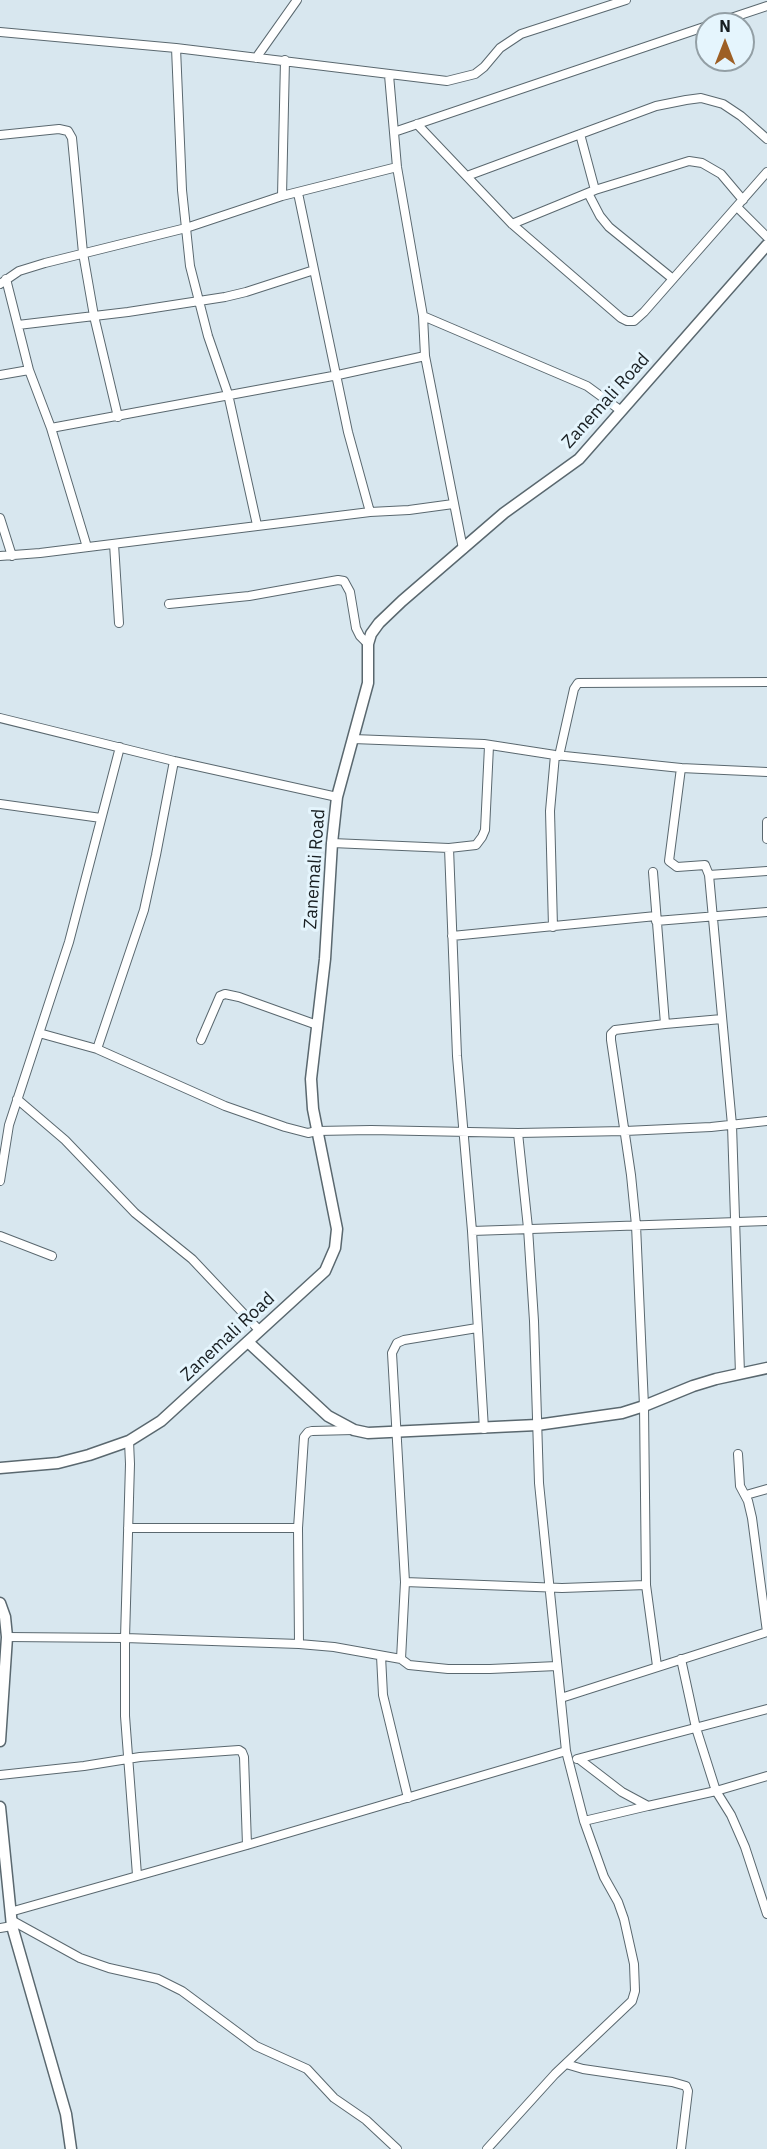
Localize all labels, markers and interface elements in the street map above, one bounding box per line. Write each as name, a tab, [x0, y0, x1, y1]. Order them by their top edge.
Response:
north arrow	[695, 12, 755, 72]
text: N	[719, 16, 731, 36]
street label: Zanemali Road	[558, 349, 654, 453]
street label: Zanemali Road	[300, 808, 330, 930]
street label: Zanemali Road	[177, 1288, 279, 1386]

